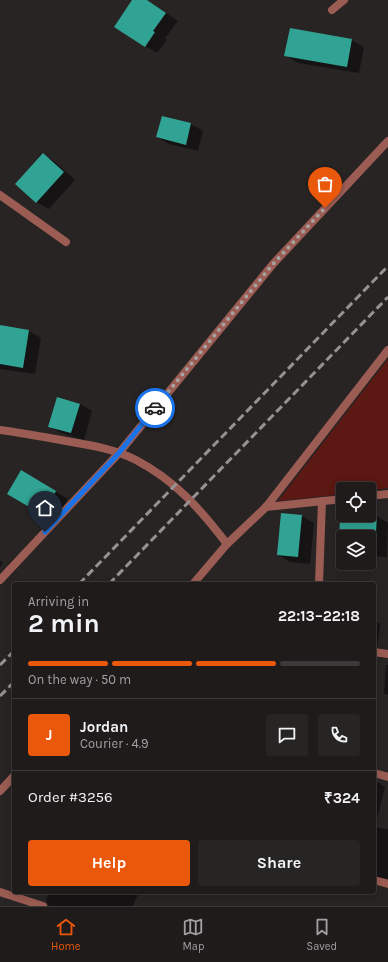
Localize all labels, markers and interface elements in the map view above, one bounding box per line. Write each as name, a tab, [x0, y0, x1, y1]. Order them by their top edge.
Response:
pin	[308, 167, 342, 208]
icon: bag	[314, 173, 336, 195]
courier	[135, 388, 175, 428]
icon: car	[144, 397, 166, 419]
map controls	[336, 482, 376, 570]
button: locate	[336, 482, 376, 522]
pin	[28, 491, 62, 532]
icon: home	[34, 497, 56, 519]
button: layers	[336, 530, 376, 570]
text: Arriving in	[28, 594, 89, 609]
text: 22:13–22:18	[278, 607, 360, 625]
text: 2 min	[28, 608, 100, 639]
text: On the way · 50 m	[28, 672, 131, 687]
button: chat	[266, 714, 308, 756]
button: phone	[318, 714, 360, 756]
text: Jordan	[80, 718, 128, 736]
text: J	[46, 726, 52, 744]
text: Courier · 4.9	[80, 736, 149, 751]
text: Order #3256	[28, 788, 113, 806]
text: ₹324	[324, 789, 360, 807]
button: Help	[28, 840, 190, 886]
button: Share	[198, 840, 360, 886]
tab: Home	[51, 916, 80, 953]
tab: Map	[182, 916, 204, 953]
tab: Saved	[307, 916, 337, 953]

